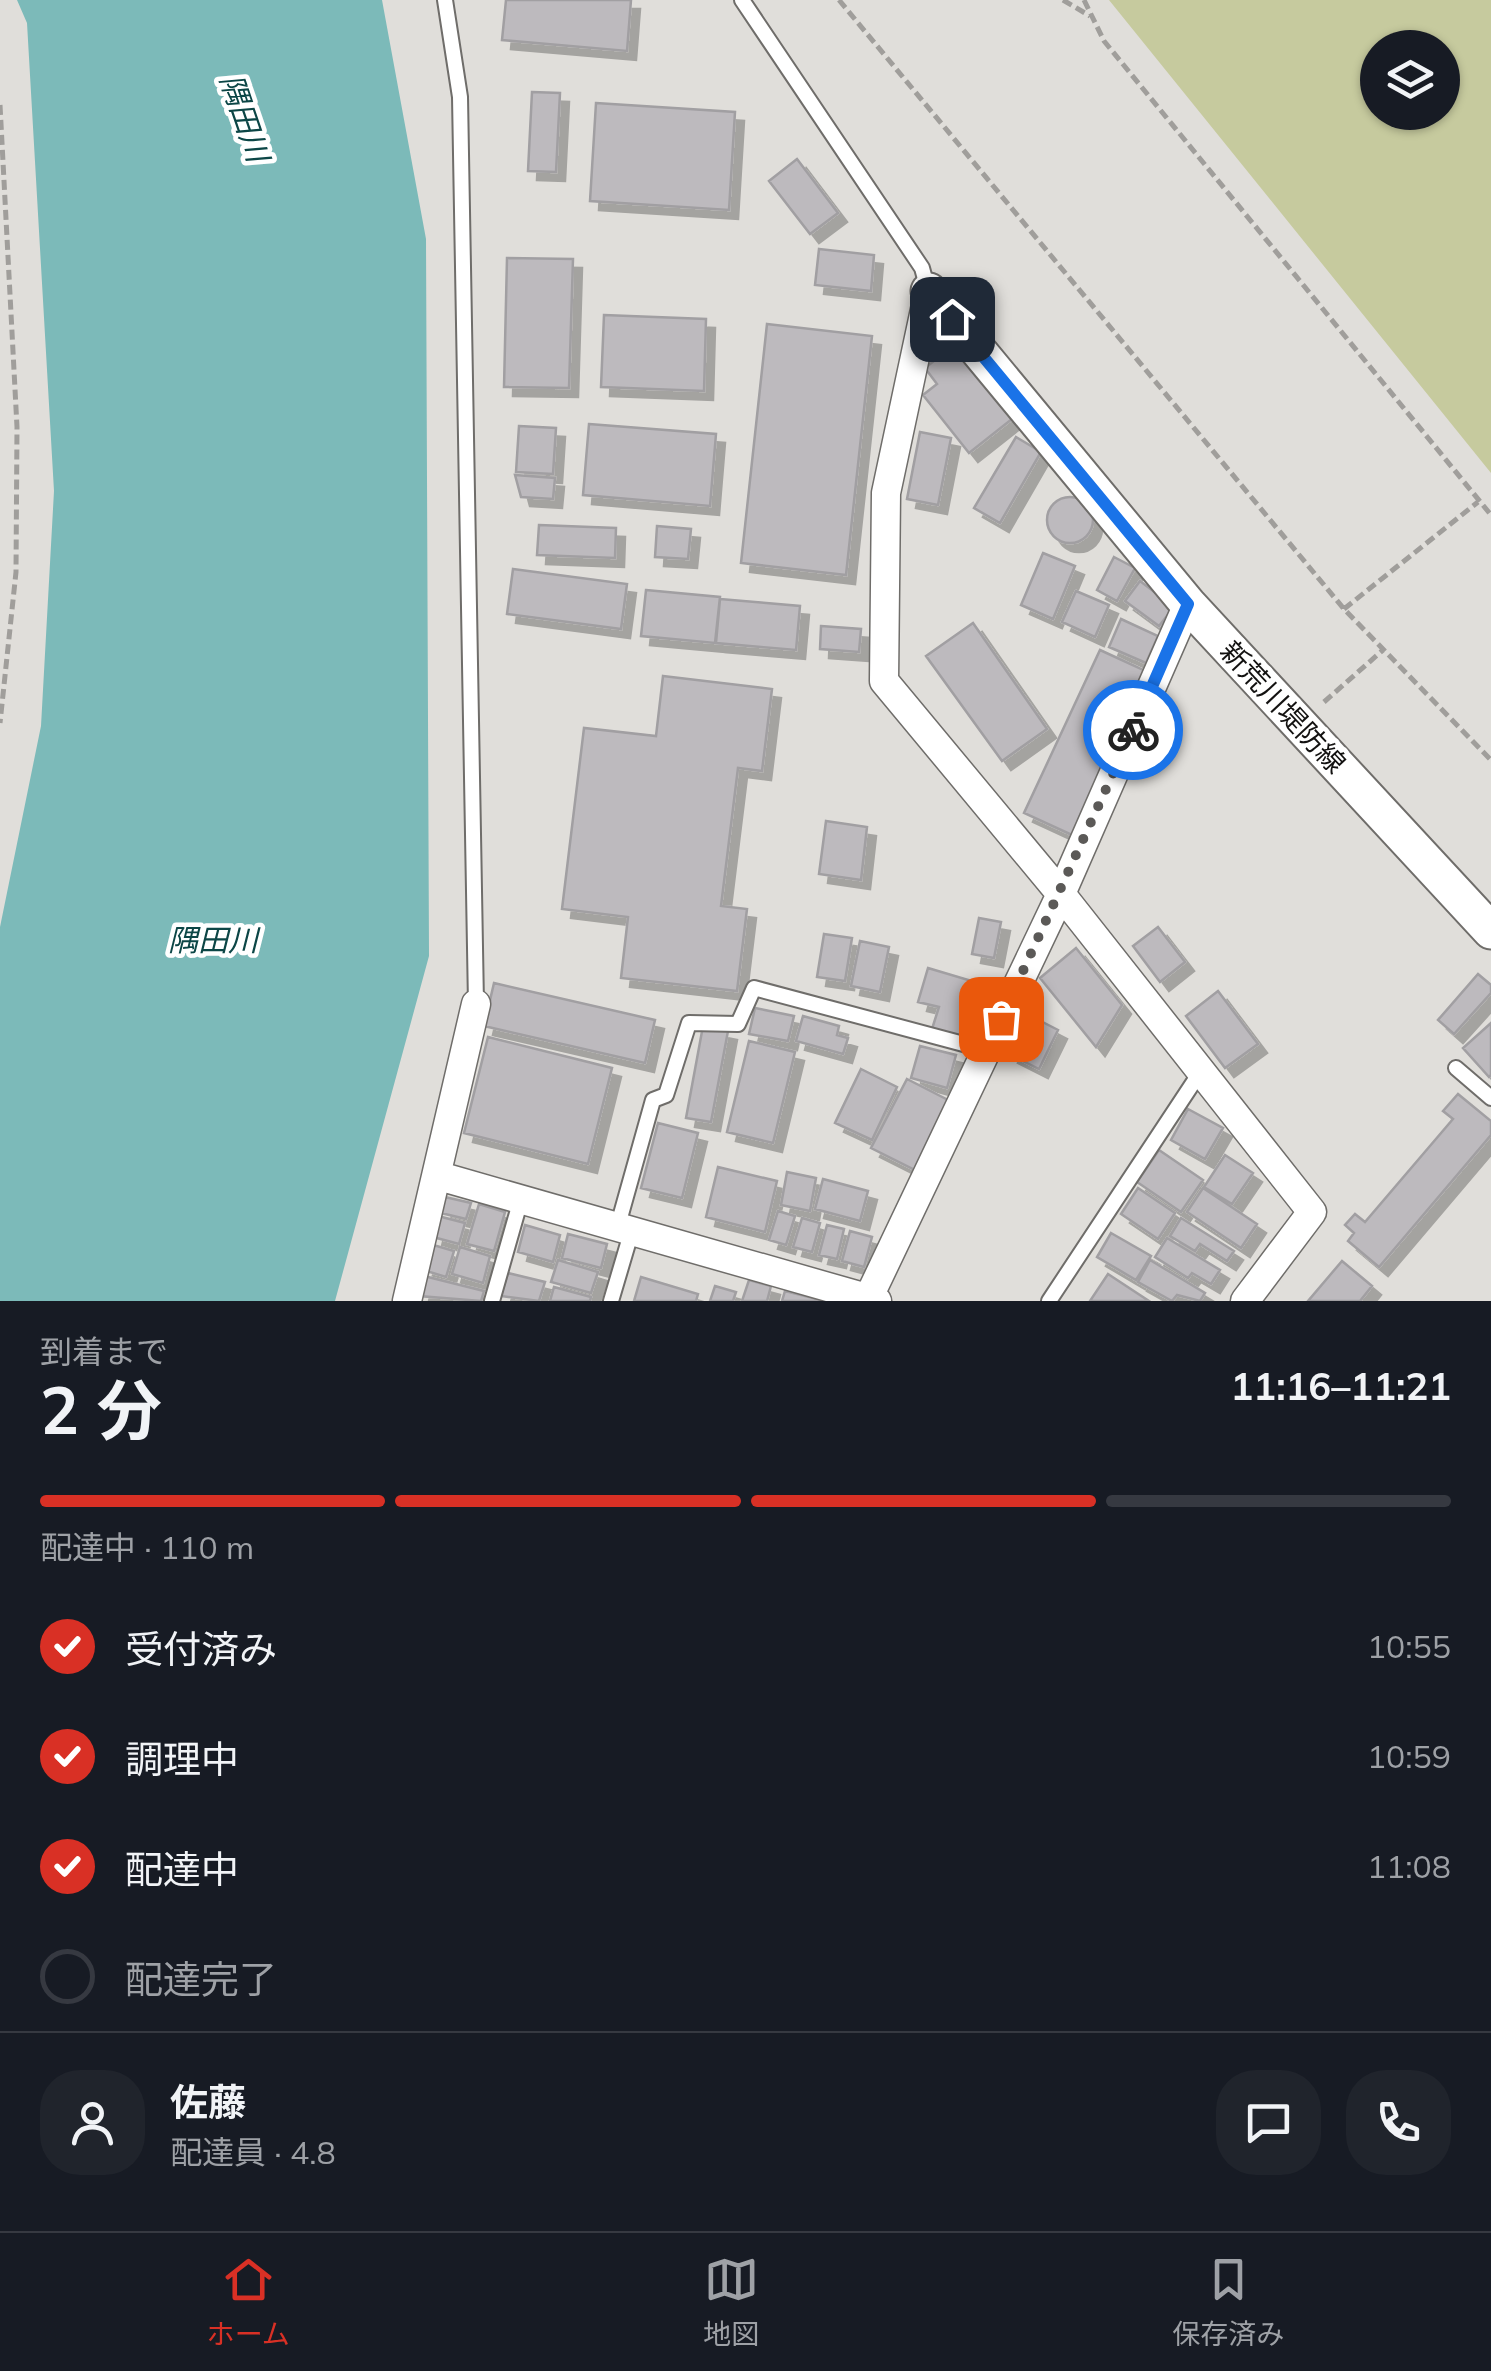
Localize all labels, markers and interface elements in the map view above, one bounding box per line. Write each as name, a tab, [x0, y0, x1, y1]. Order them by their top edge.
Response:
map controls	[1360, 30, 1460, 130]
button: layers	[1360, 30, 1460, 130]
water label: 隅田川	[212, 69, 279, 169]
pin	[910, 277, 995, 362]
icon: home	[925, 292, 980, 347]
street label: 新荒川堤防線	[1213, 633, 1353, 780]
courier	[1083, 680, 1183, 780]
icon: bike	[1106, 703, 1161, 758]
water label: 隅田川	[168, 921, 261, 959]
pin	[959, 977, 1044, 1062]
icon: bag	[974, 992, 1029, 1047]
text: 到着まで	[40, 1331, 168, 1371]
text: 11:16–11:21	[1231, 1362, 1451, 1410]
text: 2 分	[40, 1369, 162, 1450]
text: 配達中 · 110 m	[40, 1527, 254, 1567]
icon: check	[40, 1619, 95, 1674]
text: 受付済み	[125, 1625, 277, 1673]
text: 10:55	[1367, 1626, 1451, 1666]
icon: check	[40, 1729, 95, 1784]
text: 調理中	[125, 1735, 239, 1783]
text: 10:59	[1367, 1736, 1451, 1776]
icon: check	[40, 1839, 95, 1894]
text: 配達中	[125, 1845, 239, 1893]
text: 11:08	[1367, 1846, 1451, 1886]
text: 配達完了	[125, 1955, 277, 2003]
button: person	[40, 2070, 145, 2175]
button: chat	[1216, 2070, 1321, 2175]
button: phone	[1346, 2070, 1451, 2175]
text: 佐藤	[170, 2078, 246, 2126]
text: 配達員 · 4.8	[170, 2132, 336, 2172]
tab: ホーム	[207, 2252, 290, 2352]
tab: 地図	[703, 2252, 759, 2352]
tab: 保存済み	[1172, 2252, 1284, 2352]

